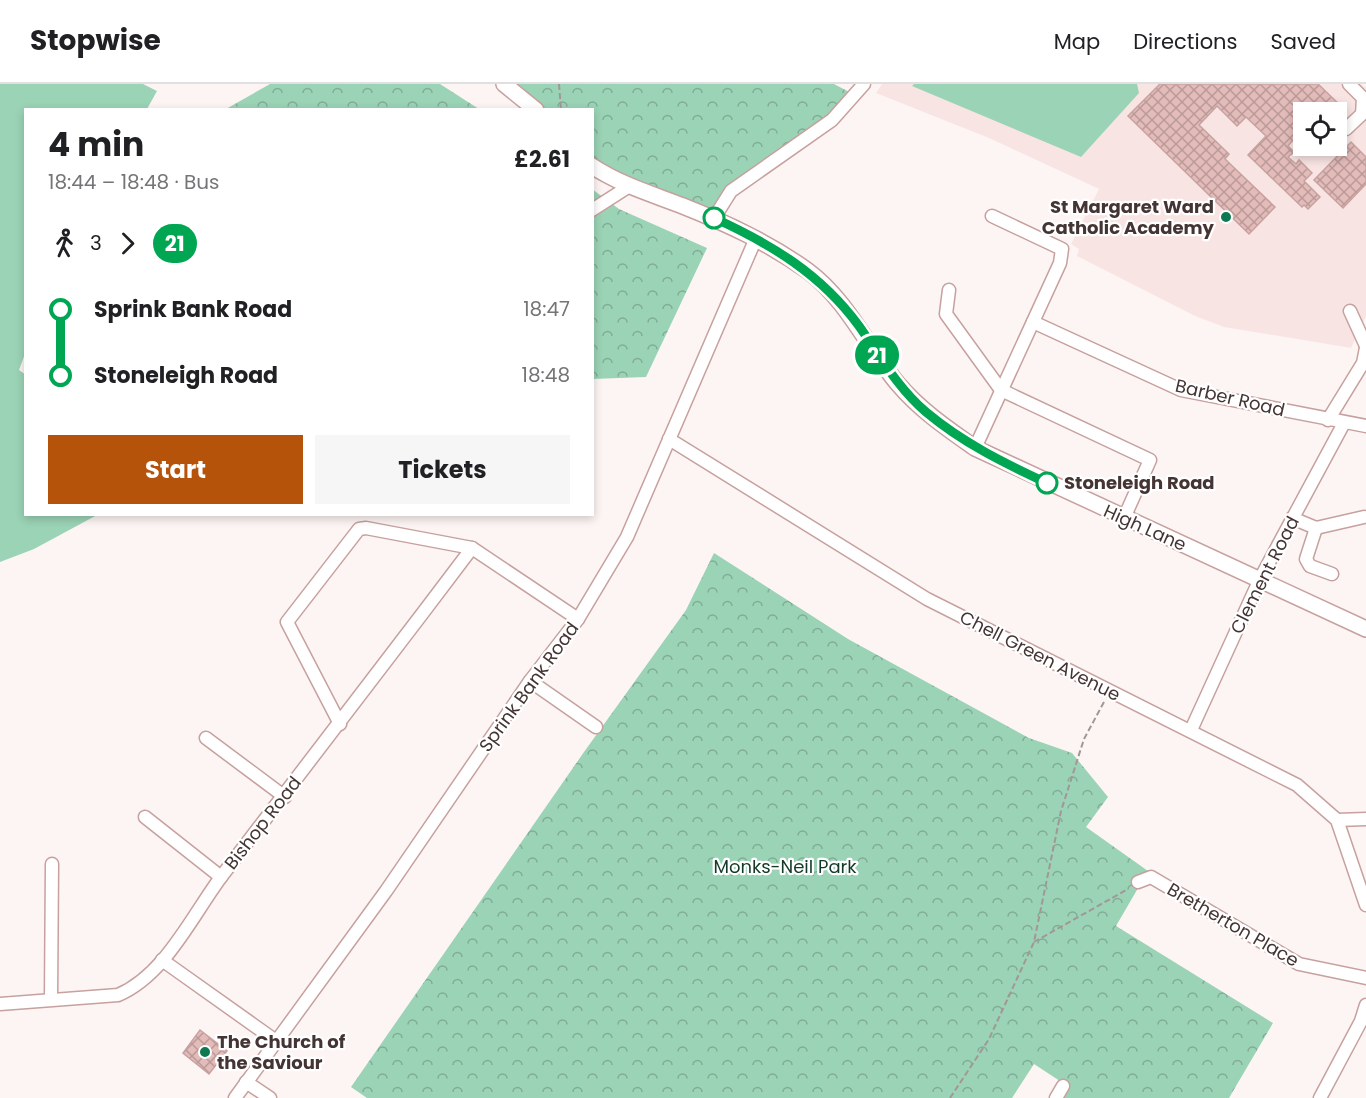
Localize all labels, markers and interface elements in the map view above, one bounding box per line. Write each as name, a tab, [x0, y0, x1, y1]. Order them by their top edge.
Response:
text: Stopwise	[30, 21, 161, 60]
text: Map	[1054, 27, 1100, 56]
text: Directions	[1133, 27, 1237, 56]
text: Saved	[1270, 27, 1336, 56]
map controls	[1293, 102, 1347, 156]
button: locate	[1293, 102, 1347, 156]
text: 4 min	[48, 121, 144, 168]
text: £2.61	[514, 144, 570, 175]
text: 18:44 – 18:48 · Bus	[48, 168, 220, 196]
place label: St Margaret Ward Catholic Academy	[1042, 194, 1215, 240]
unlabelled marker	[703, 207, 725, 229]
marker: St Margaret Ward Catholic Academy	[1219, 210, 1233, 224]
icon: walk	[48, 227, 81, 260]
icon: forward	[111, 227, 144, 260]
text: 3	[90, 229, 102, 257]
text: 21	[165, 229, 185, 258]
text: Sprink Bank Road	[94, 294, 292, 325]
text: 18:47	[523, 295, 570, 323]
line badge: 21	[850, 336, 904, 374]
text: 21	[867, 341, 887, 370]
text: Stoneleigh Road	[94, 360, 278, 391]
text: 18:48	[522, 361, 570, 389]
street label: Barber Road	[1173, 373, 1287, 422]
button: Start	[48, 435, 303, 504]
button: Tickets	[315, 435, 570, 504]
place label: Stoneleigh Road	[1064, 470, 1215, 495]
marker: Stoneleigh Road	[1036, 472, 1058, 494]
street label: High Lane	[1100, 498, 1190, 557]
street label: Clement Road	[1224, 512, 1305, 638]
street label: Chell Green Avenue	[956, 604, 1125, 707]
street label: Sprink Bank Road	[473, 617, 584, 757]
street label: Bishop Road	[218, 771, 307, 874]
park label: Monks-Neil Park	[713, 854, 857, 879]
street label: Bretherton Place	[1163, 877, 1304, 972]
place label: The Church of the Saviour	[217, 1029, 346, 1075]
marker: The Church of the Saviour	[198, 1045, 212, 1059]

